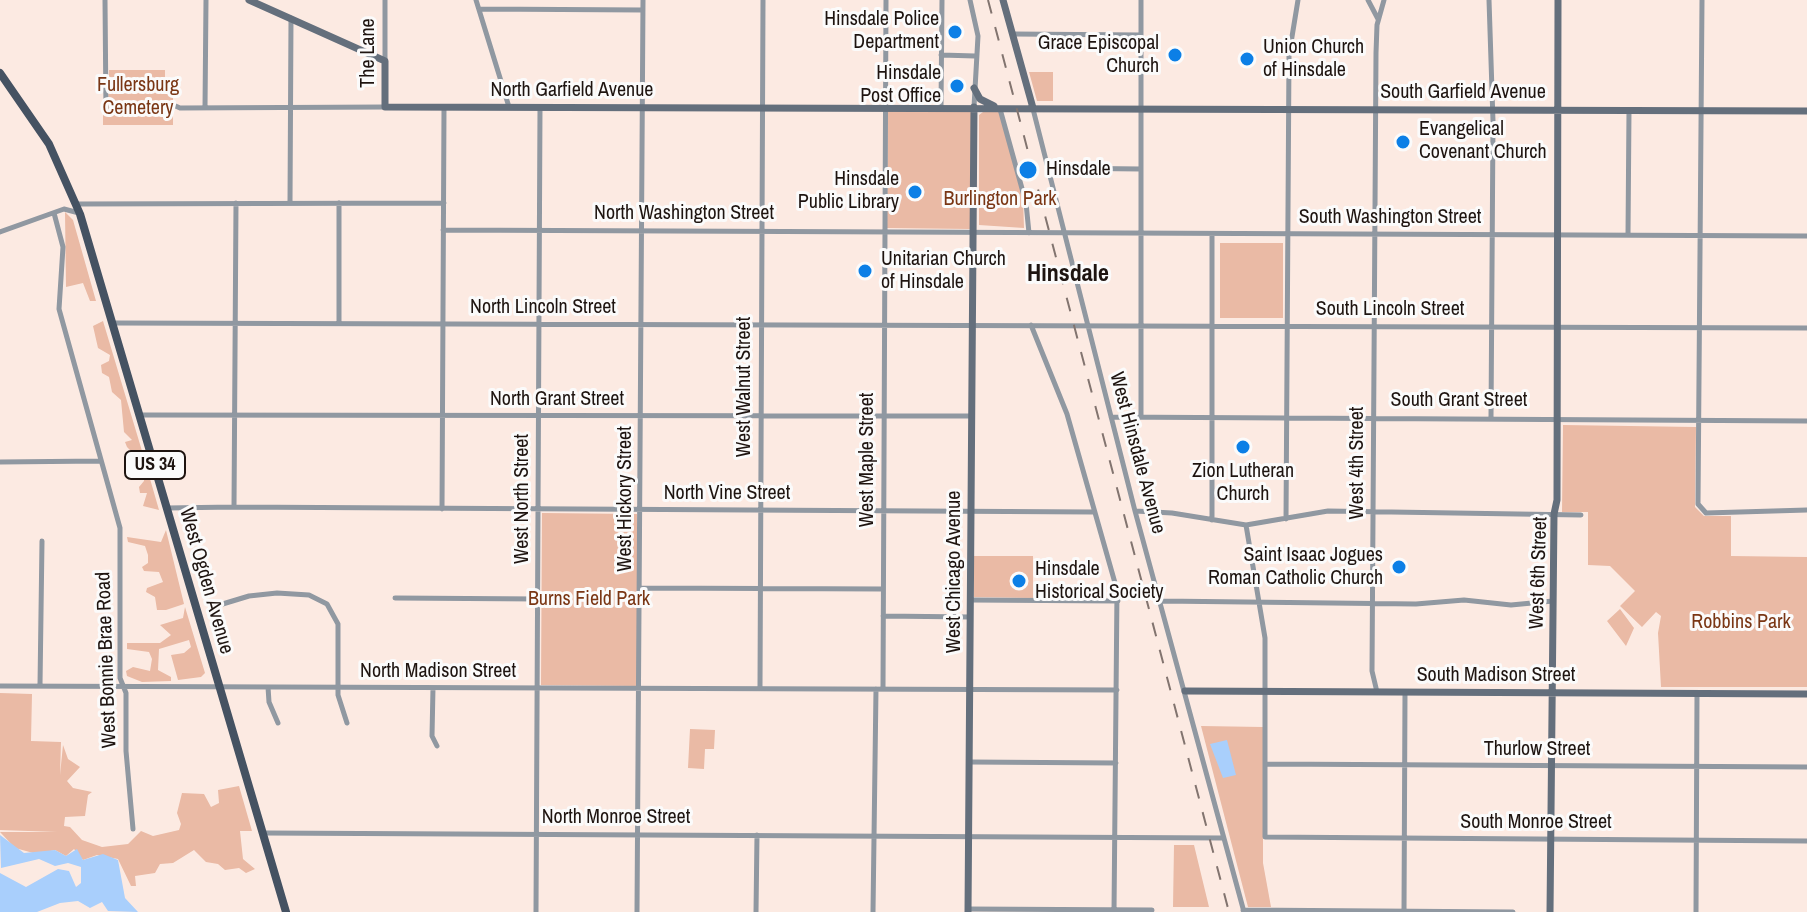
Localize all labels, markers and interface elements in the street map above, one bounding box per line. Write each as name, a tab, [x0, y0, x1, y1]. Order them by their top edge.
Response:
place label: Hinsdale Police Department	[824, 8, 939, 55]
street label: The Lane	[357, 18, 381, 88]
marker: Hinsdale Police Department	[946, 23, 964, 41]
place label: Grace Episcopal Church	[1038, 32, 1159, 79]
place label: Union Church of Hinsdale	[1263, 36, 1364, 83]
marker: Grace Episcopal Church	[1166, 46, 1184, 64]
marker: Union Church of Hinsdale	[1238, 50, 1256, 68]
place label: Hinsdale Post Office	[860, 62, 941, 109]
park label: Fullersburg Cemetery	[97, 74, 179, 121]
marker: Hinsdale Post Office	[948, 77, 966, 95]
street label: North Garfield Avenue	[491, 79, 653, 103]
street label: South Garfield Avenue	[1380, 81, 1546, 105]
place label: Evangelical Covenant Church	[1419, 118, 1547, 165]
marker: Evangelical Covenant Church	[1394, 133, 1412, 151]
place label: Hinsdale	[1046, 158, 1111, 182]
marker: Hinsdale	[1017, 159, 1039, 181]
place label: Hinsdale Public Library	[798, 168, 899, 215]
marker: Hinsdale Public Library	[906, 183, 924, 201]
park label: Burlington Park	[943, 188, 1057, 212]
street label: North Washington Street	[594, 202, 774, 226]
street label: South Washington Street	[1299, 206, 1481, 230]
place label: Unitarian Church of Hinsdale	[881, 248, 1006, 295]
district label: Hinsdale	[1027, 261, 1109, 289]
marker: Unitarian Church of Hinsdale	[856, 262, 874, 280]
street label: North Lincoln Street	[470, 296, 616, 320]
street label: South Lincoln Street	[1316, 298, 1464, 322]
street label: West Walnut Street	[733, 317, 757, 457]
street label: West Hinsdale Avenue	[1104, 370, 1170, 536]
street label: North Grant Street	[490, 388, 624, 412]
street label: South Grant Street	[1391, 389, 1527, 413]
street label: West Maple Street	[856, 393, 880, 527]
street label: West 4th Street	[1346, 407, 1370, 519]
street label: West Hickory Street	[614, 426, 638, 572]
street label: West North Street	[511, 434, 535, 564]
marker: Zion Lutheran Church	[1234, 438, 1252, 456]
road number: US 34	[125, 451, 185, 479]
place label: Zion Lutheran Church	[1192, 460, 1294, 507]
street label: North Vine Street	[664, 482, 790, 506]
street label: West Chicago Avenue	[943, 491, 967, 653]
street label: West Ogden Avenue	[174, 505, 238, 657]
street label: West 6th Street	[1525, 516, 1553, 630]
place label: Saint Isaac Jogues Roman Catholic Church	[1208, 544, 1383, 591]
place label: Hinsdale Historical Society	[1035, 558, 1164, 605]
marker: Saint Isaac Jogues Roman Catholic Church	[1390, 558, 1408, 576]
street label: West Bonnie Brae Road	[92, 571, 122, 749]
marker: Hinsdale Historical Society	[1010, 572, 1028, 590]
park label: Burns Field Park	[528, 588, 650, 612]
park label: Robbins Park	[1691, 611, 1791, 635]
street label: North Madison Street	[360, 660, 516, 684]
street label: South Madison Street	[1417, 664, 1575, 688]
street label: Thurlow Street	[1484, 738, 1590, 762]
street label: North Monroe Street	[542, 806, 690, 830]
street label: South Monroe Street	[1460, 811, 1612, 835]

